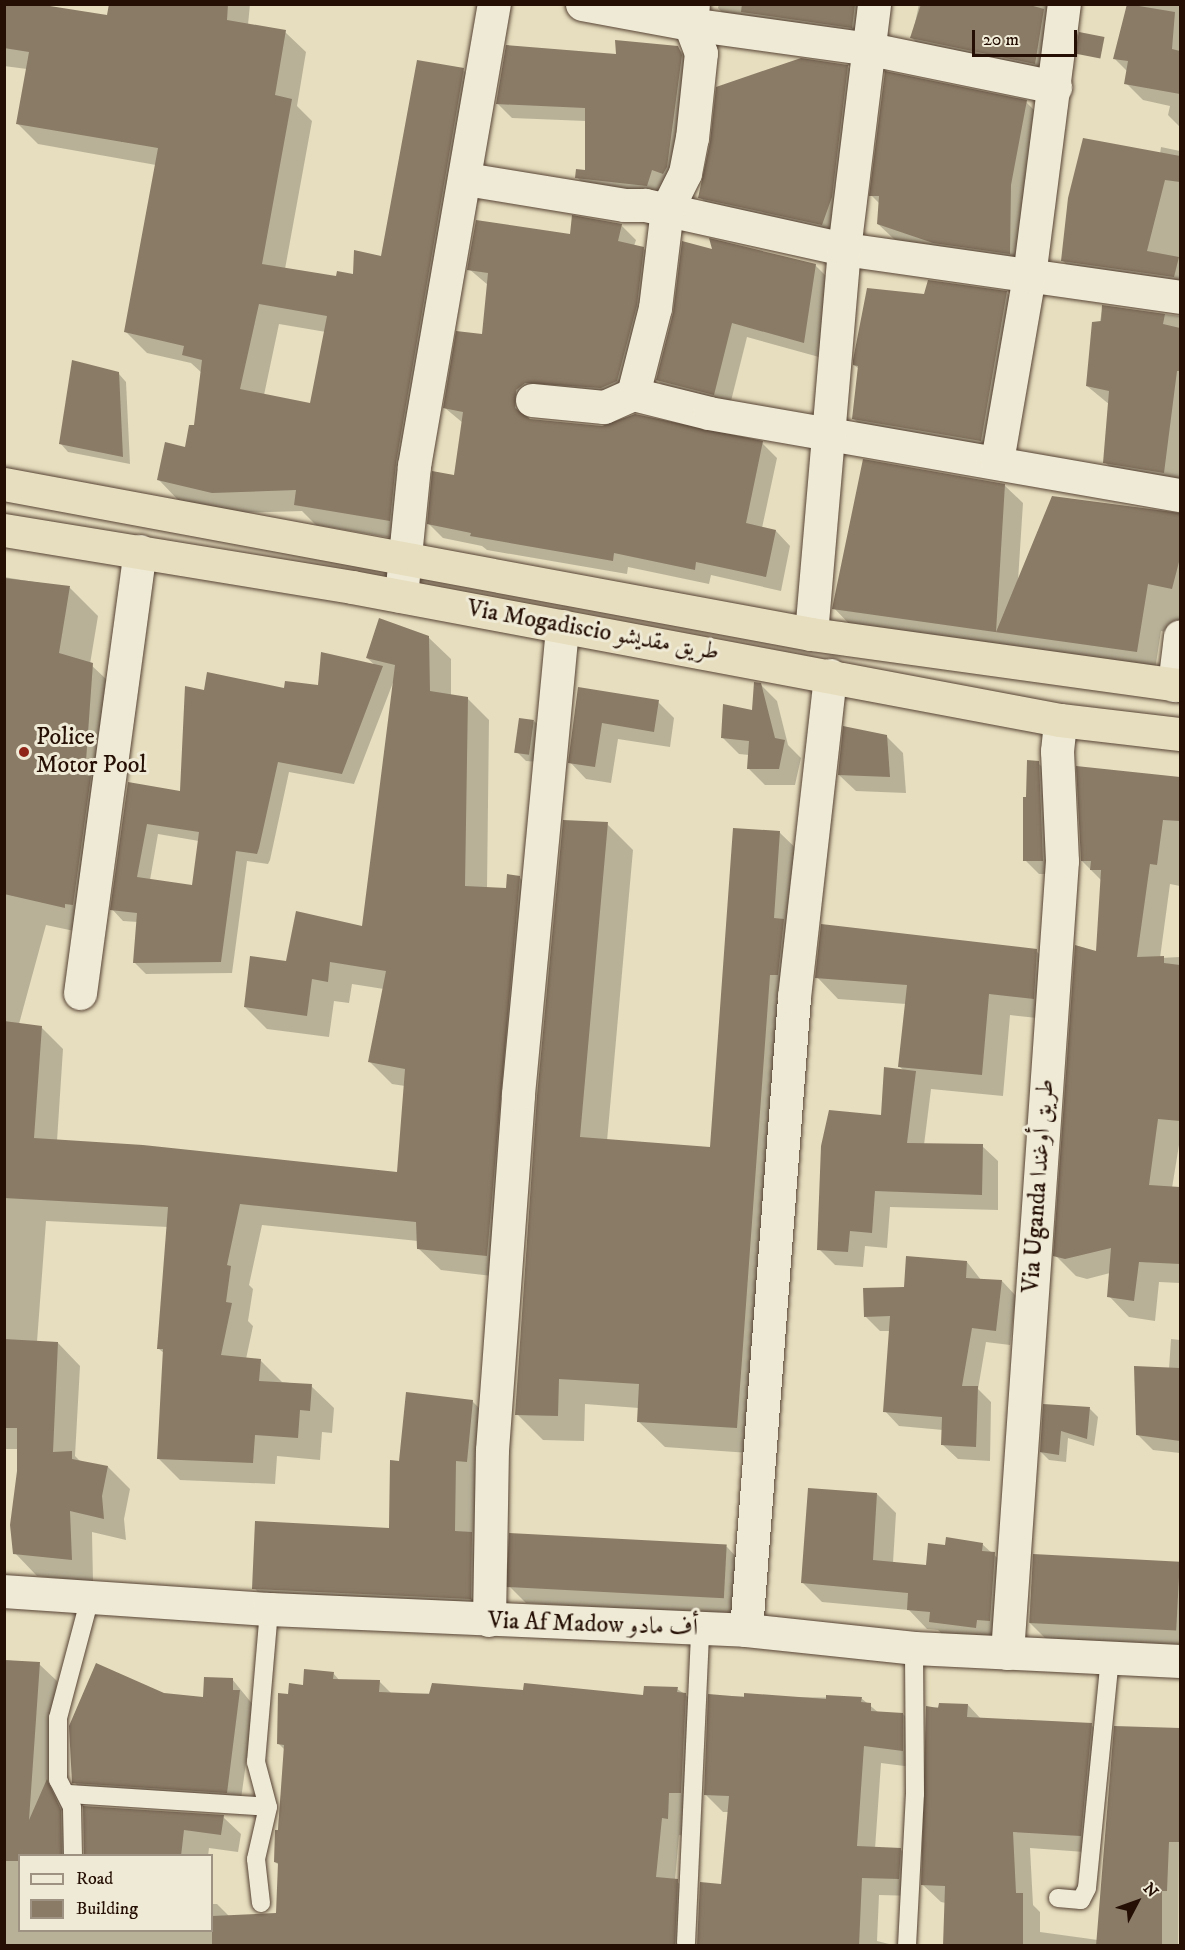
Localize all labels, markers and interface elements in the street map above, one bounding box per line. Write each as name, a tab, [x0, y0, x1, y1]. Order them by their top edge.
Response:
scale bar	[975, 18, 1080, 56]
text: 20 m	[983, 29, 1019, 51]
street label: Via Mogadiscio طريق مقديشو	[465, 595, 721, 667]
place label: Police Motor Pool	[36, 724, 147, 780]
marker: Police Motor Pool	[17, 745, 31, 759]
street label: Via Uganda طريق أوغندا	[1017, 1078, 1061, 1294]
street label: Via Af Madow أف مادو	[487, 1607, 699, 1643]
legend	[18, 1854, 213, 1932]
text: Road	[76, 1868, 113, 1890]
north arrow	[1107, 1872, 1167, 1932]
text: N	[1139, 1879, 1162, 1902]
text: Building	[76, 1898, 138, 1920]

